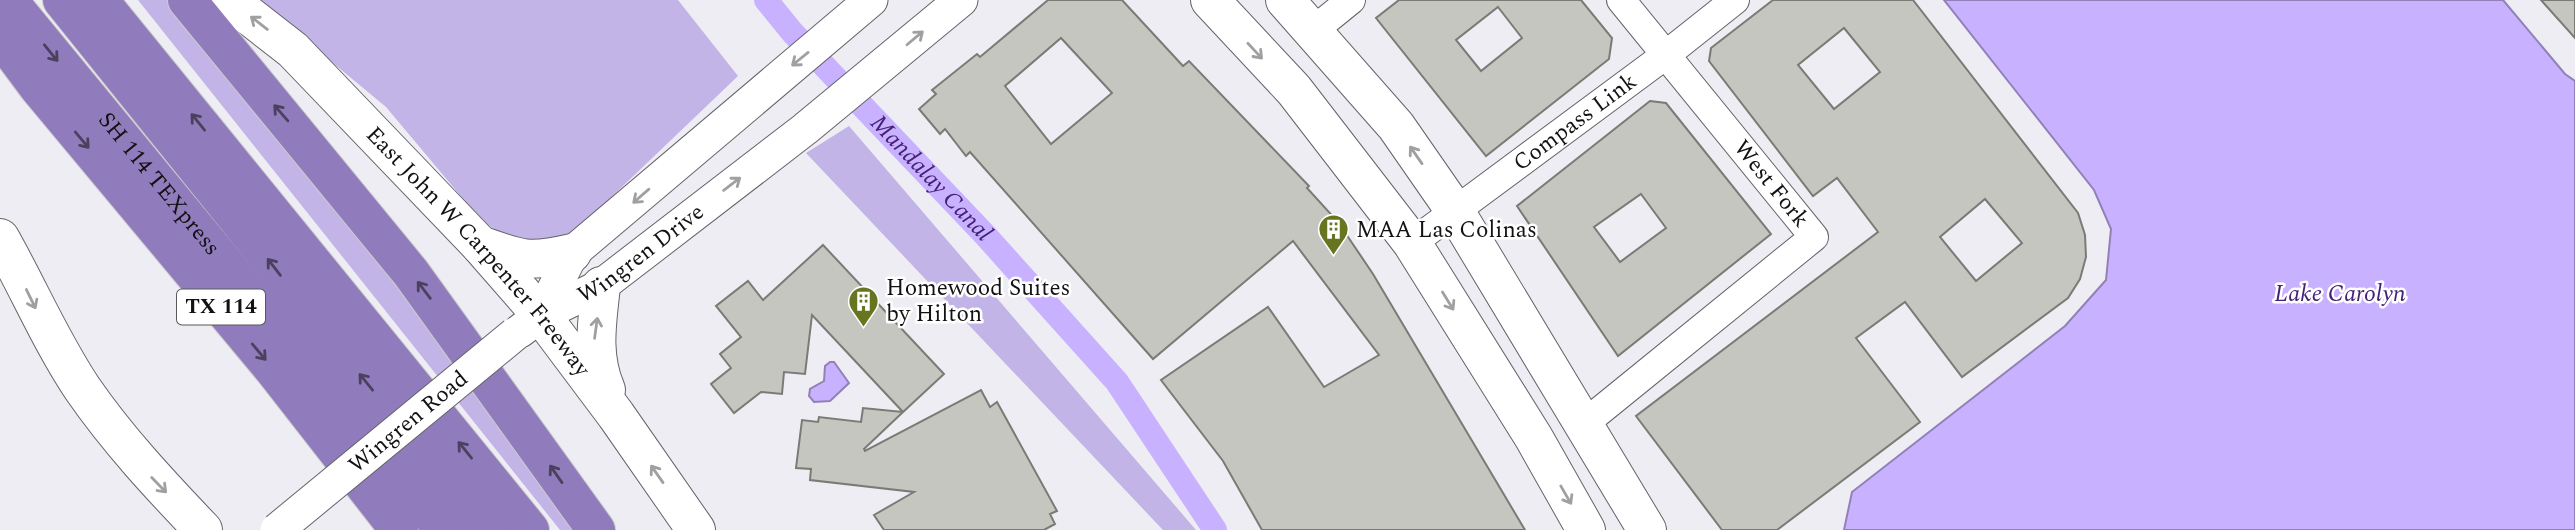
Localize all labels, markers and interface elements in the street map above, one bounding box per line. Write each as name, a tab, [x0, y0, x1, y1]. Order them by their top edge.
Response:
one-way arrow	[250, 16, 269, 31]
one-way arrow	[906, 31, 924, 46]
one-way arrow	[1247, 42, 1264, 59]
one-way arrow	[43, 43, 59, 61]
one-way arrow	[791, 51, 809, 66]
street label: Compass Link	[1506, 64, 1645, 180]
street label: SH 114 TEXpress	[89, 104, 229, 263]
one-way arrow	[273, 104, 289, 122]
water label: Mandalay Canal	[861, 106, 1001, 250]
one-way arrow	[190, 113, 206, 131]
street label: East John W Carpenter Freeway	[357, 118, 600, 385]
one-way arrow	[74, 130, 90, 148]
street label: West Fork	[1724, 132, 1818, 236]
one-way arrow	[1409, 146, 1423, 165]
one-way arrow	[723, 177, 741, 192]
one-way arrow	[632, 188, 650, 204]
street label: Wingren Drive	[571, 195, 712, 312]
building icon: MAA Las Colinas	[1316, 213, 1350, 257]
place label: MAA Las Colinas	[1356, 213, 1537, 248]
one-way arrow	[266, 258, 281, 277]
place label: Homewood Suites by Hilton	[886, 271, 1070, 332]
water label: Lake Carolyn	[2274, 276, 2406, 312]
one-way arrow	[416, 281, 431, 299]
building icon: Homewood Suites by Hilton	[846, 284, 880, 328]
one-way arrow	[24, 288, 38, 309]
road number: TX 114	[177, 290, 265, 324]
one-way arrow	[1442, 290, 1456, 310]
one-way arrow	[590, 317, 603, 340]
one-way arrow	[251, 343, 267, 361]
street label: Wingren Road	[341, 362, 476, 482]
one-way arrow	[359, 374, 374, 392]
one-way arrow	[457, 442, 473, 460]
one-way arrow	[549, 465, 563, 484]
one-way arrow	[650, 465, 664, 484]
one-way arrow	[151, 476, 168, 493]
one-way arrow	[1559, 485, 1573, 505]

